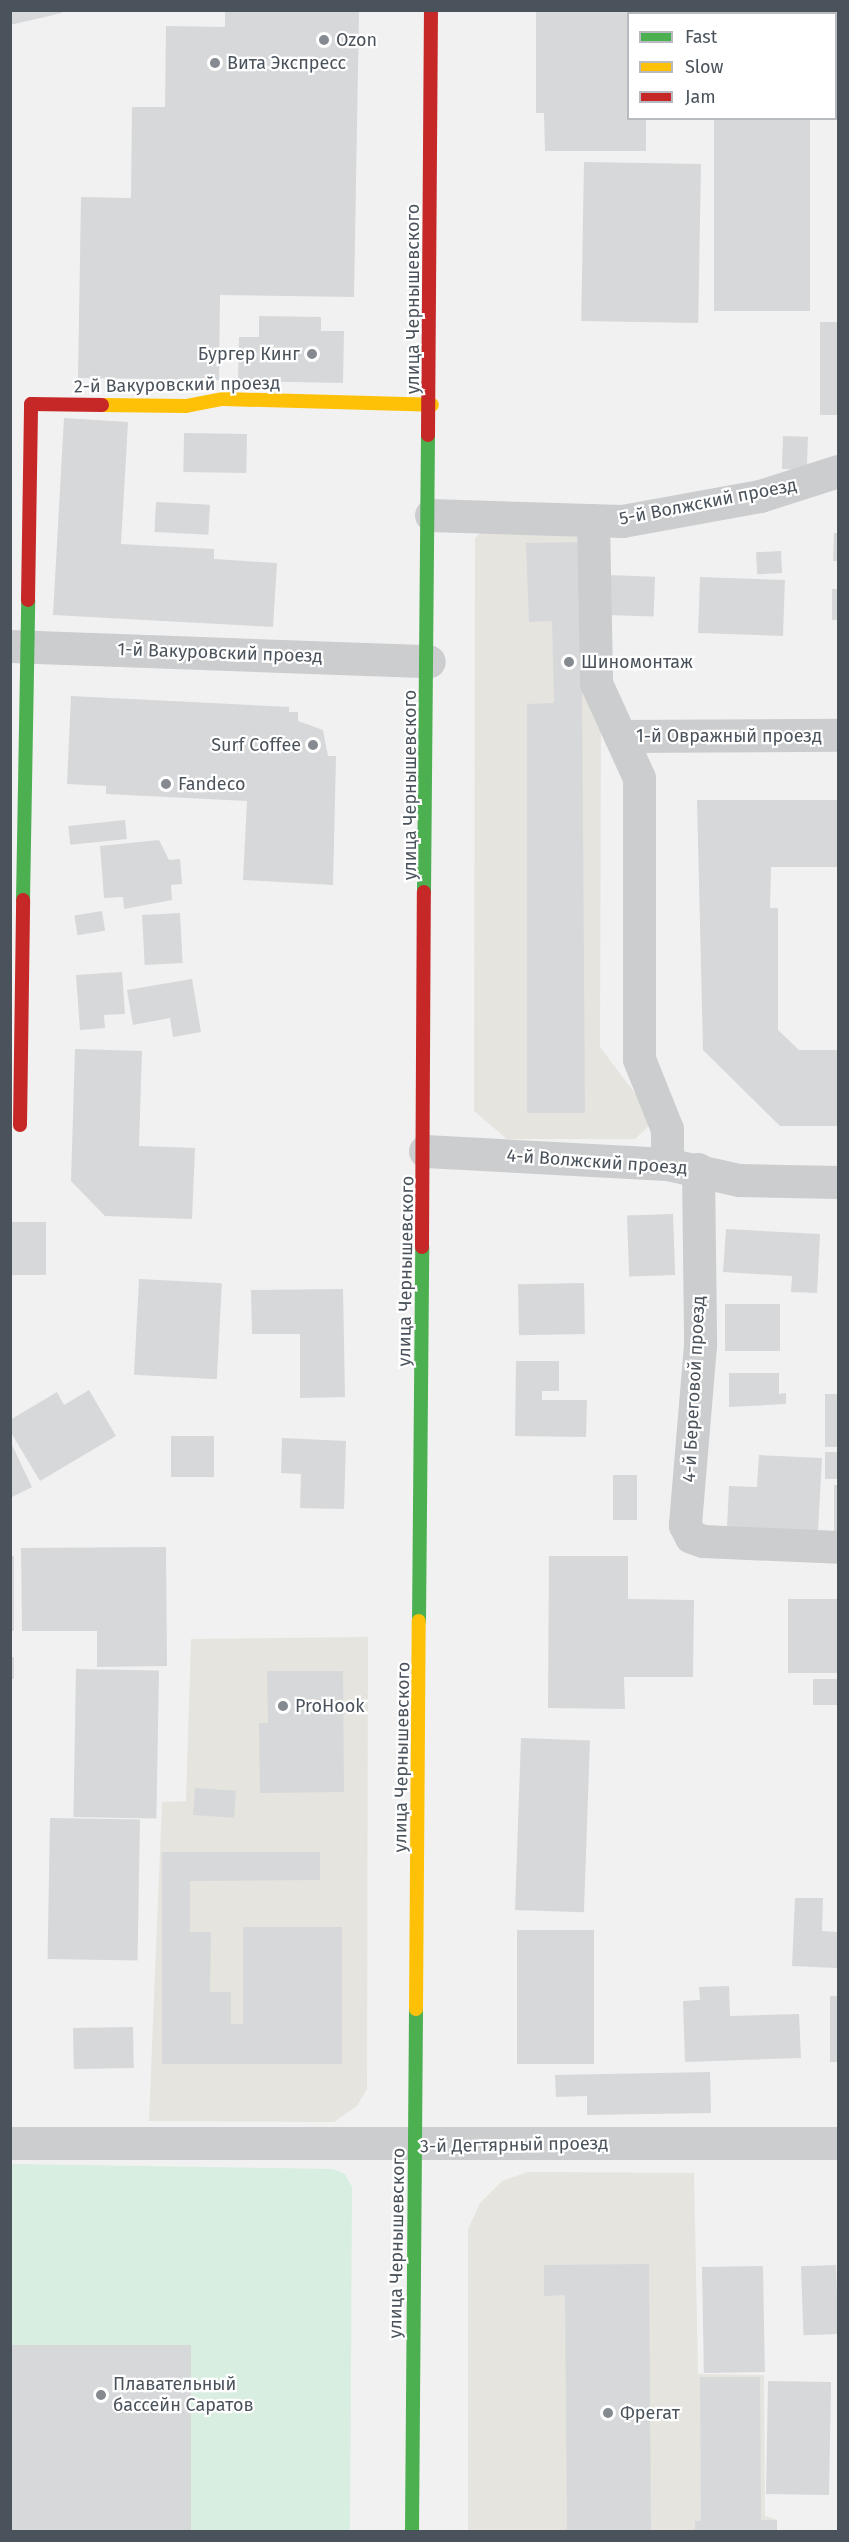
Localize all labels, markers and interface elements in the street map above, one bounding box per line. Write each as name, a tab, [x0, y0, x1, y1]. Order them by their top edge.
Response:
legend	[627, 12, 837, 120]
text: Fast	[685, 26, 717, 48]
place label: Ozon	[336, 29, 377, 51]
marker: Ozon	[317, 33, 331, 47]
place label: Вита Экспресс	[227, 52, 346, 74]
marker: Вита Экспресс	[208, 56, 222, 70]
text: Slow	[685, 56, 723, 78]
text: Jam	[685, 86, 716, 108]
street label: улица Чернышевского	[402, 204, 424, 394]
place label: Бургер Кинг	[198, 343, 300, 365]
marker: Бургер Кинг	[305, 347, 319, 361]
street label: 2-й Вакуровский проезд	[74, 372, 280, 398]
street label: 5-й Волжский проезд	[617, 474, 799, 530]
street label: 1-й Вакуровский проезд	[117, 639, 323, 667]
place label: Шиномонтаж	[581, 651, 693, 673]
marker: Шиномонтаж	[562, 655, 576, 669]
street label: улица Чернышевского	[399, 690, 421, 880]
street label: 1-й Овражный проезд	[636, 725, 822, 747]
place label: Surf Coffee	[211, 734, 301, 756]
marker: Surf Coffee	[306, 738, 320, 752]
place label: Fandeco	[178, 773, 245, 795]
marker: Fandeco	[159, 777, 173, 791]
street label: 4-й Волжский проезд	[506, 1145, 688, 1179]
street label: улица Чернышевского	[394, 1176, 418, 1366]
street label: 4-й Береговой проезд	[678, 1295, 710, 1483]
street label: улица Чернышевского	[390, 1662, 414, 1852]
place label: ProHook	[295, 1695, 364, 1717]
marker: ProHook	[276, 1699, 290, 1713]
street label: 3-й Дегтярный проезд	[420, 2133, 608, 2157]
street label: улица Чернышевского	[385, 2148, 409, 2338]
place label: Плавательный бассейн Саратов	[113, 2374, 254, 2416]
marker: Плавательный бассейн Саратов	[94, 2388, 108, 2402]
place label: Фрегат	[620, 2402, 680, 2424]
marker: Фрегат	[601, 2406, 615, 2420]

